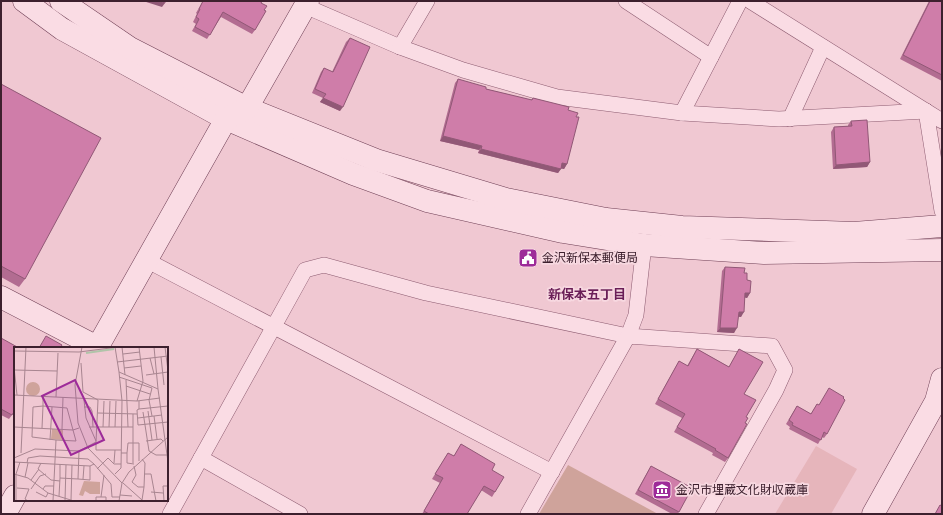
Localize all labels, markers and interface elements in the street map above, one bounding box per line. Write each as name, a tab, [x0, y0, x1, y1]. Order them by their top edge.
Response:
public building icon: 金沢新保本郵便局	[517, 247, 539, 269]
place label: 金沢新保本郵便局	[542, 249, 638, 266]
district label: 新保本五丁目	[548, 285, 626, 303]
inset map	[14, 347, 168, 501]
museum icon: 金沢市埋蔵文化財収蔵庫	[651, 479, 673, 501]
place label: 金沢市埋蔵文化財収蔵庫	[676, 481, 808, 498]

